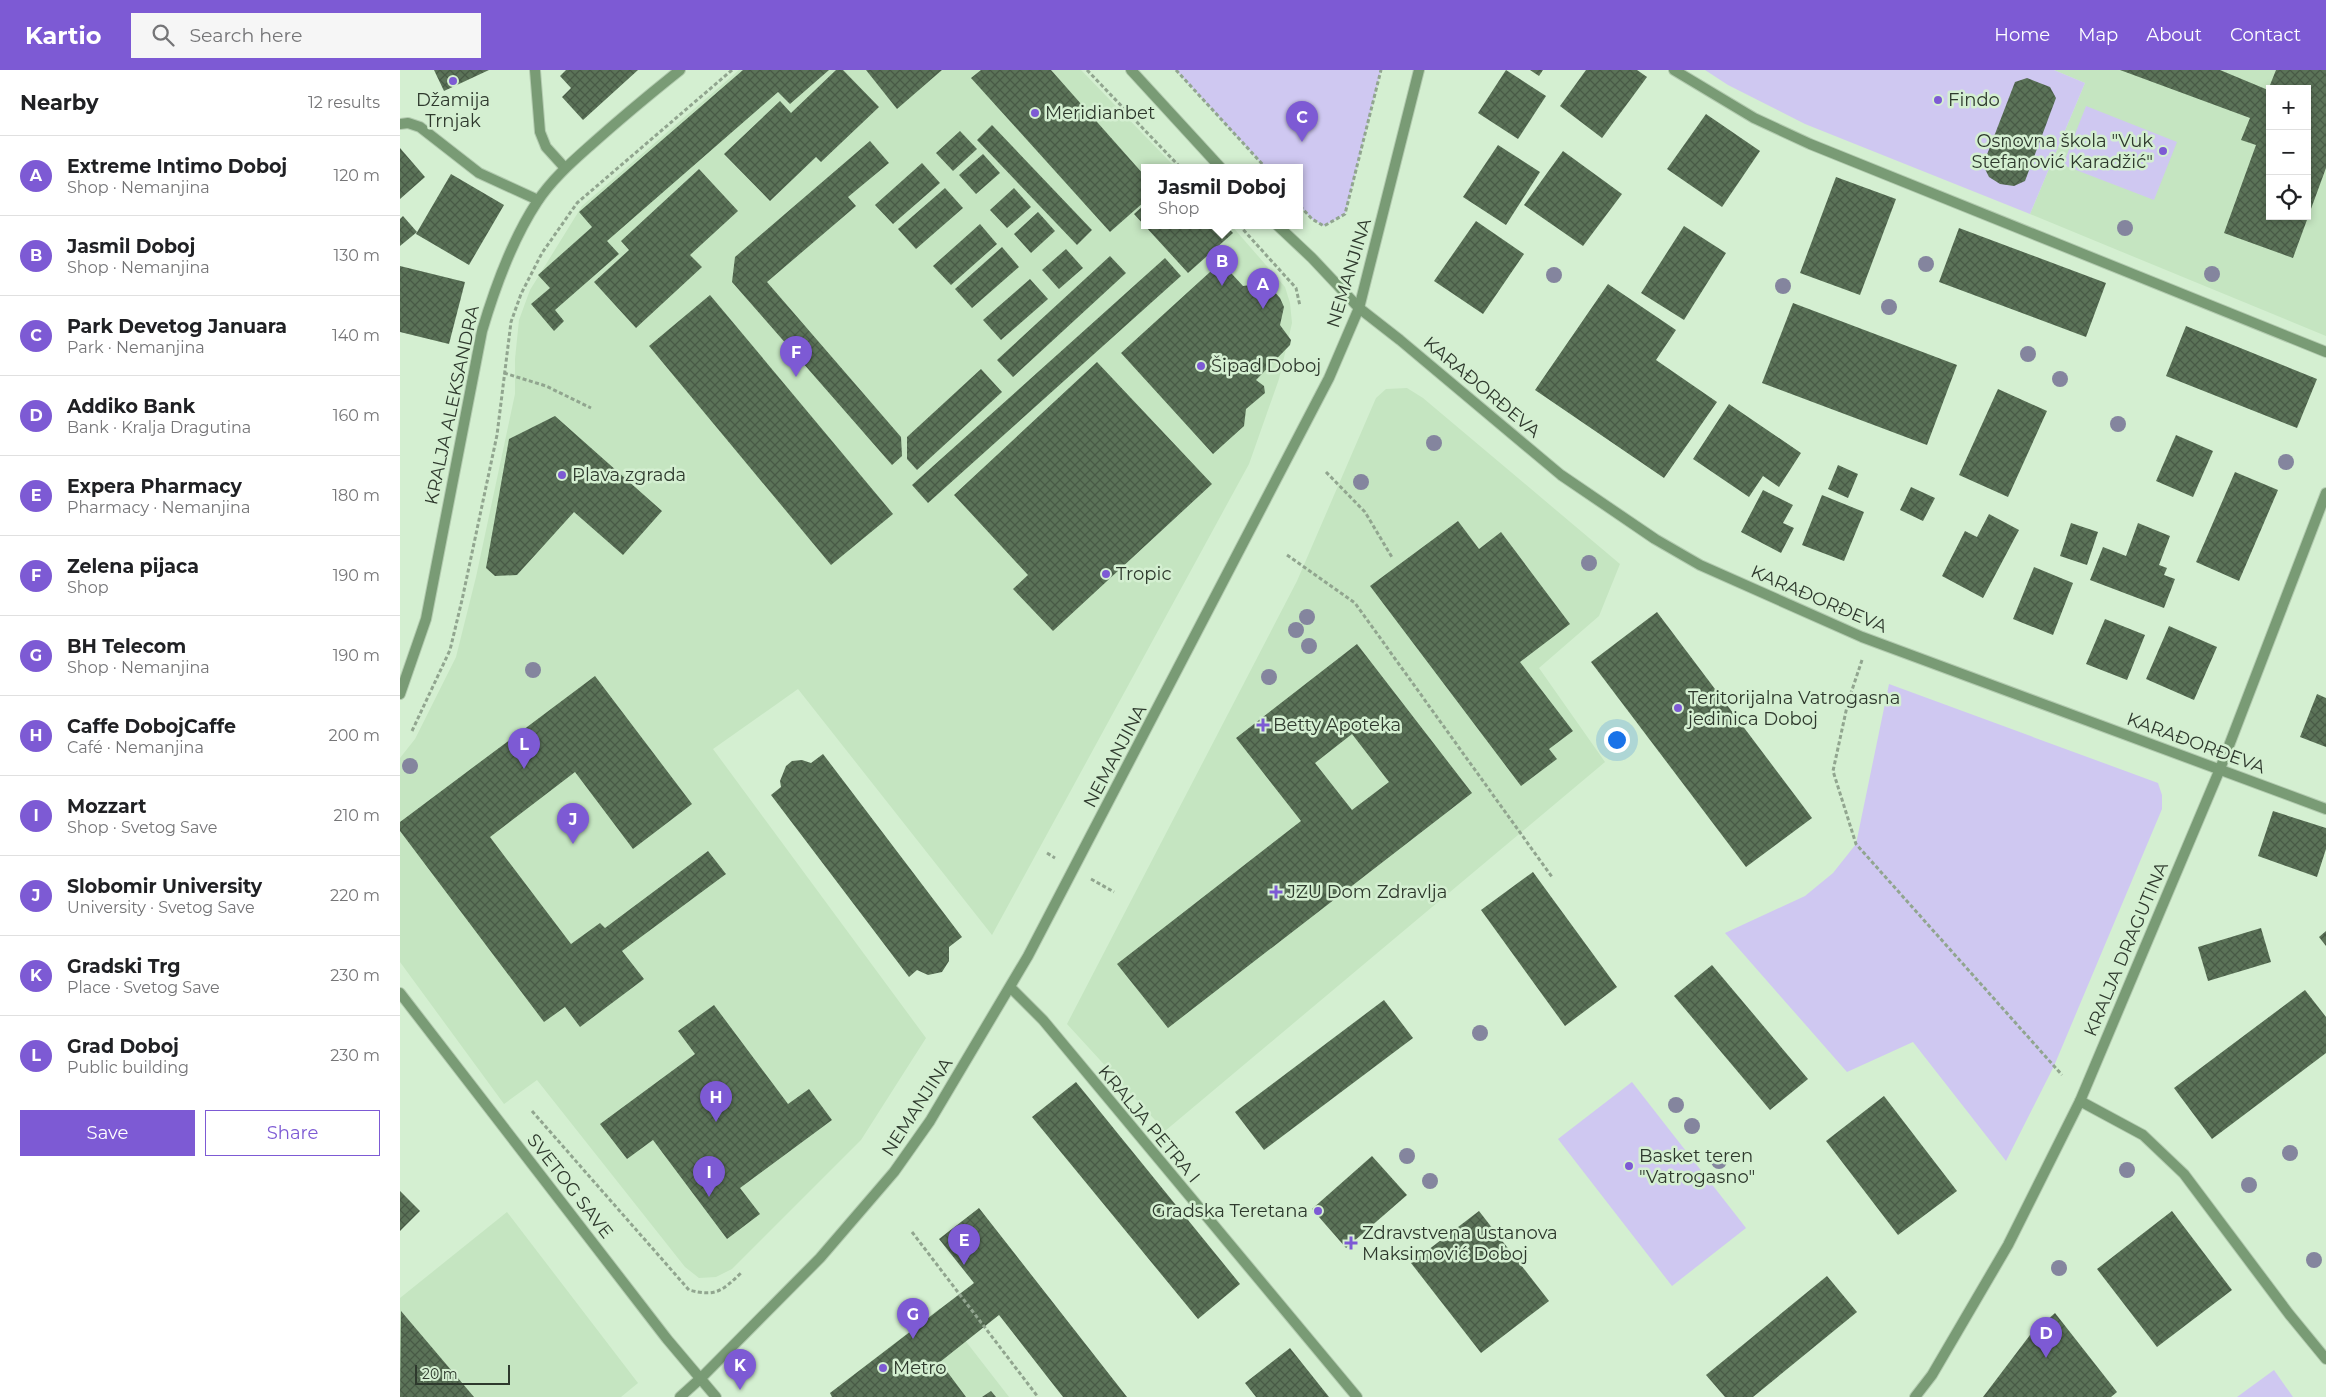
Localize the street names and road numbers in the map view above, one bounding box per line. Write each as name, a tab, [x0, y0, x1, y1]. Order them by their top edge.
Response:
street label: NEMANJINA	[1322, 215, 1376, 330]
street label: KRALJA ALEKSANDRA	[420, 303, 484, 507]
street label: KARAĐORĐEVA	[1419, 332, 1545, 442]
street label: KARAĐORĐEVA	[1748, 560, 1891, 638]
street label: NEMANJINA	[1079, 701, 1151, 811]
street label: KARAĐORĐEVA	[2124, 708, 2268, 778]
street label: KRALJA DRAGUTINA	[2079, 858, 2173, 1040]
street label: NEMANJINA	[877, 1053, 957, 1161]
street label: KRALJA PETRA I	[1093, 1061, 1205, 1187]
street label: SVETOG SAVE	[522, 1129, 618, 1243]

